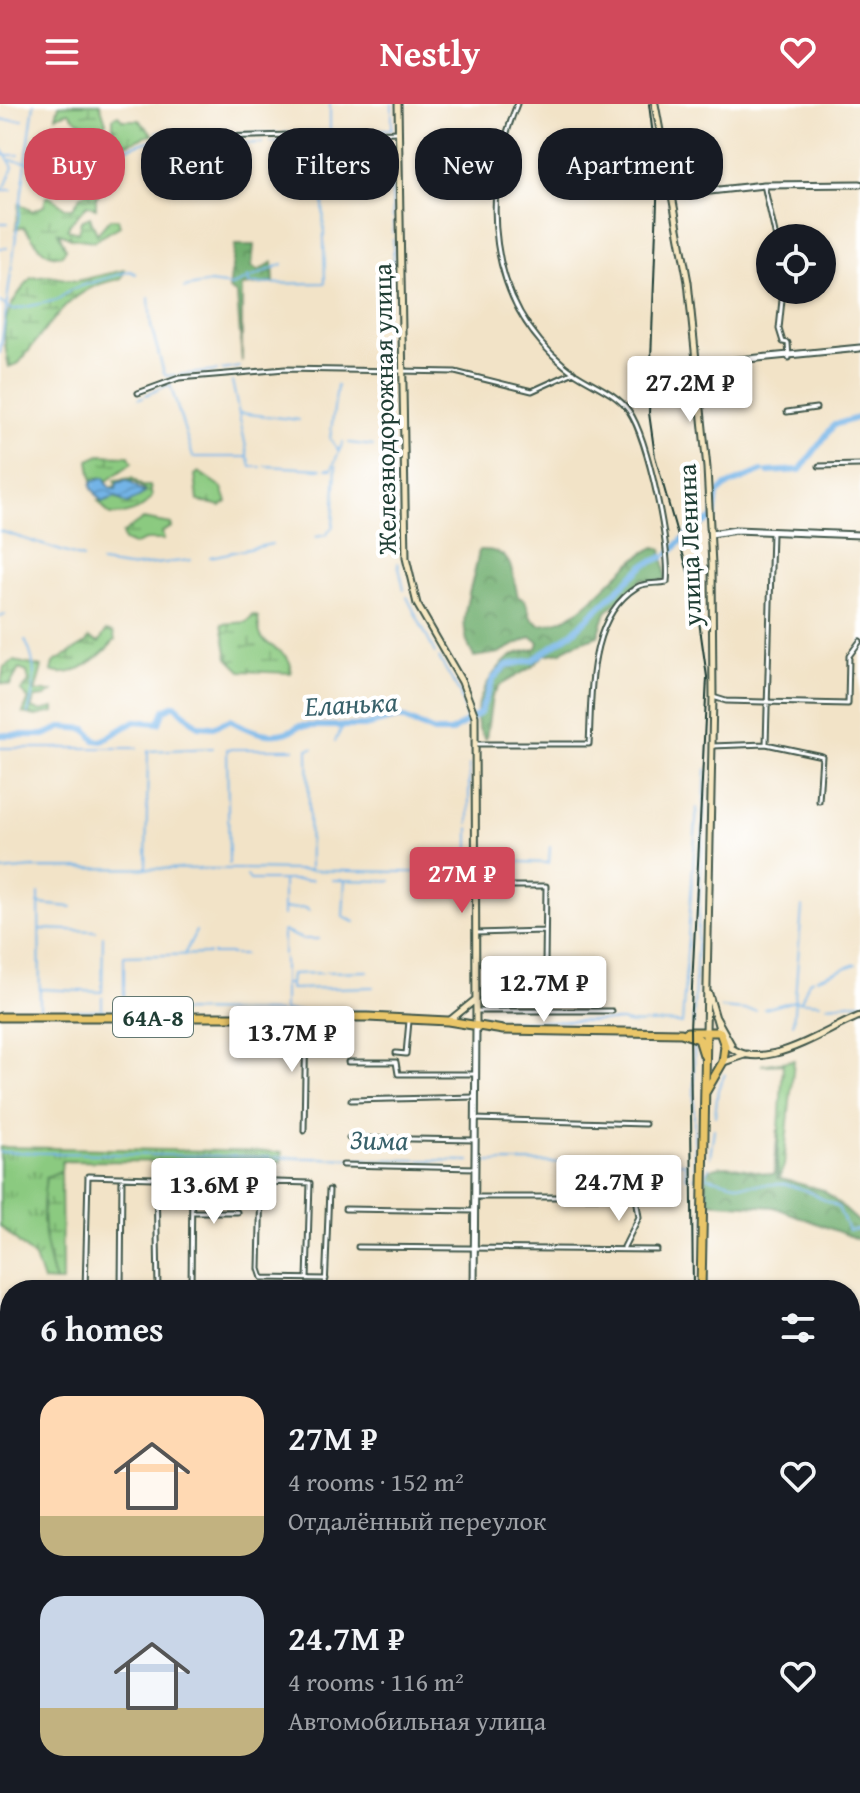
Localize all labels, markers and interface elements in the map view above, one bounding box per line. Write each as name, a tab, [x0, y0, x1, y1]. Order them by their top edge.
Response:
text: Nestly	[380, 26, 480, 79]
icon: menu	[40, 30, 84, 74]
icon: heart	[776, 30, 820, 74]
chip: Buy	[24, 128, 125, 200]
chip: Rent	[141, 128, 252, 200]
chip: Filters	[268, 128, 399, 200]
chip: New	[415, 128, 522, 200]
chip: Apartment	[538, 128, 723, 200]
map controls	[756, 224, 836, 304]
button: locate	[756, 224, 836, 304]
street label: Железнодорожная улица	[362, 262, 406, 556]
pin: 27.2M ₽	[616, 356, 764, 424]
text: 27.2M ₽	[645, 362, 735, 401]
street label: улица Ленина	[667, 462, 711, 628]
water label: Еланька	[302, 680, 399, 726]
pin: 27M ₽	[406, 847, 518, 915]
text: 27M ₽	[428, 853, 496, 892]
pin: 12.7M ₽	[470, 956, 618, 1024]
text: 12.7M ₽	[499, 962, 589, 1001]
road number: 64А-8	[113, 997, 193, 1037]
pin: 13.7M ₽	[218, 1006, 366, 1074]
text: 13.7M ₽	[247, 1012, 337, 1051]
water label: Зима	[349, 1118, 409, 1160]
pin: 24.7M ₽	[545, 1155, 693, 1223]
pin: 13.6M ₽	[140, 1158, 288, 1226]
text: 24.7M ₽	[574, 1161, 664, 1200]
text: 13.6M ₽	[169, 1164, 259, 1203]
text: 6 homes	[40, 1304, 164, 1353]
icon: filters	[776, 1306, 820, 1350]
text: 27M ₽	[288, 1413, 378, 1462]
icon: home	[104, 1428, 200, 1524]
icon: heart	[776, 1454, 820, 1498]
text: 4 rooms · 152 m²	[288, 1462, 464, 1501]
text: Отдалённый переулок	[288, 1501, 546, 1540]
text: 24.7M ₽	[288, 1613, 405, 1662]
icon: home	[104, 1628, 200, 1724]
icon: heart	[776, 1654, 820, 1698]
text: 4 rooms · 116 m²	[288, 1662, 464, 1701]
text: Автомобильная улица	[288, 1701, 546, 1740]

